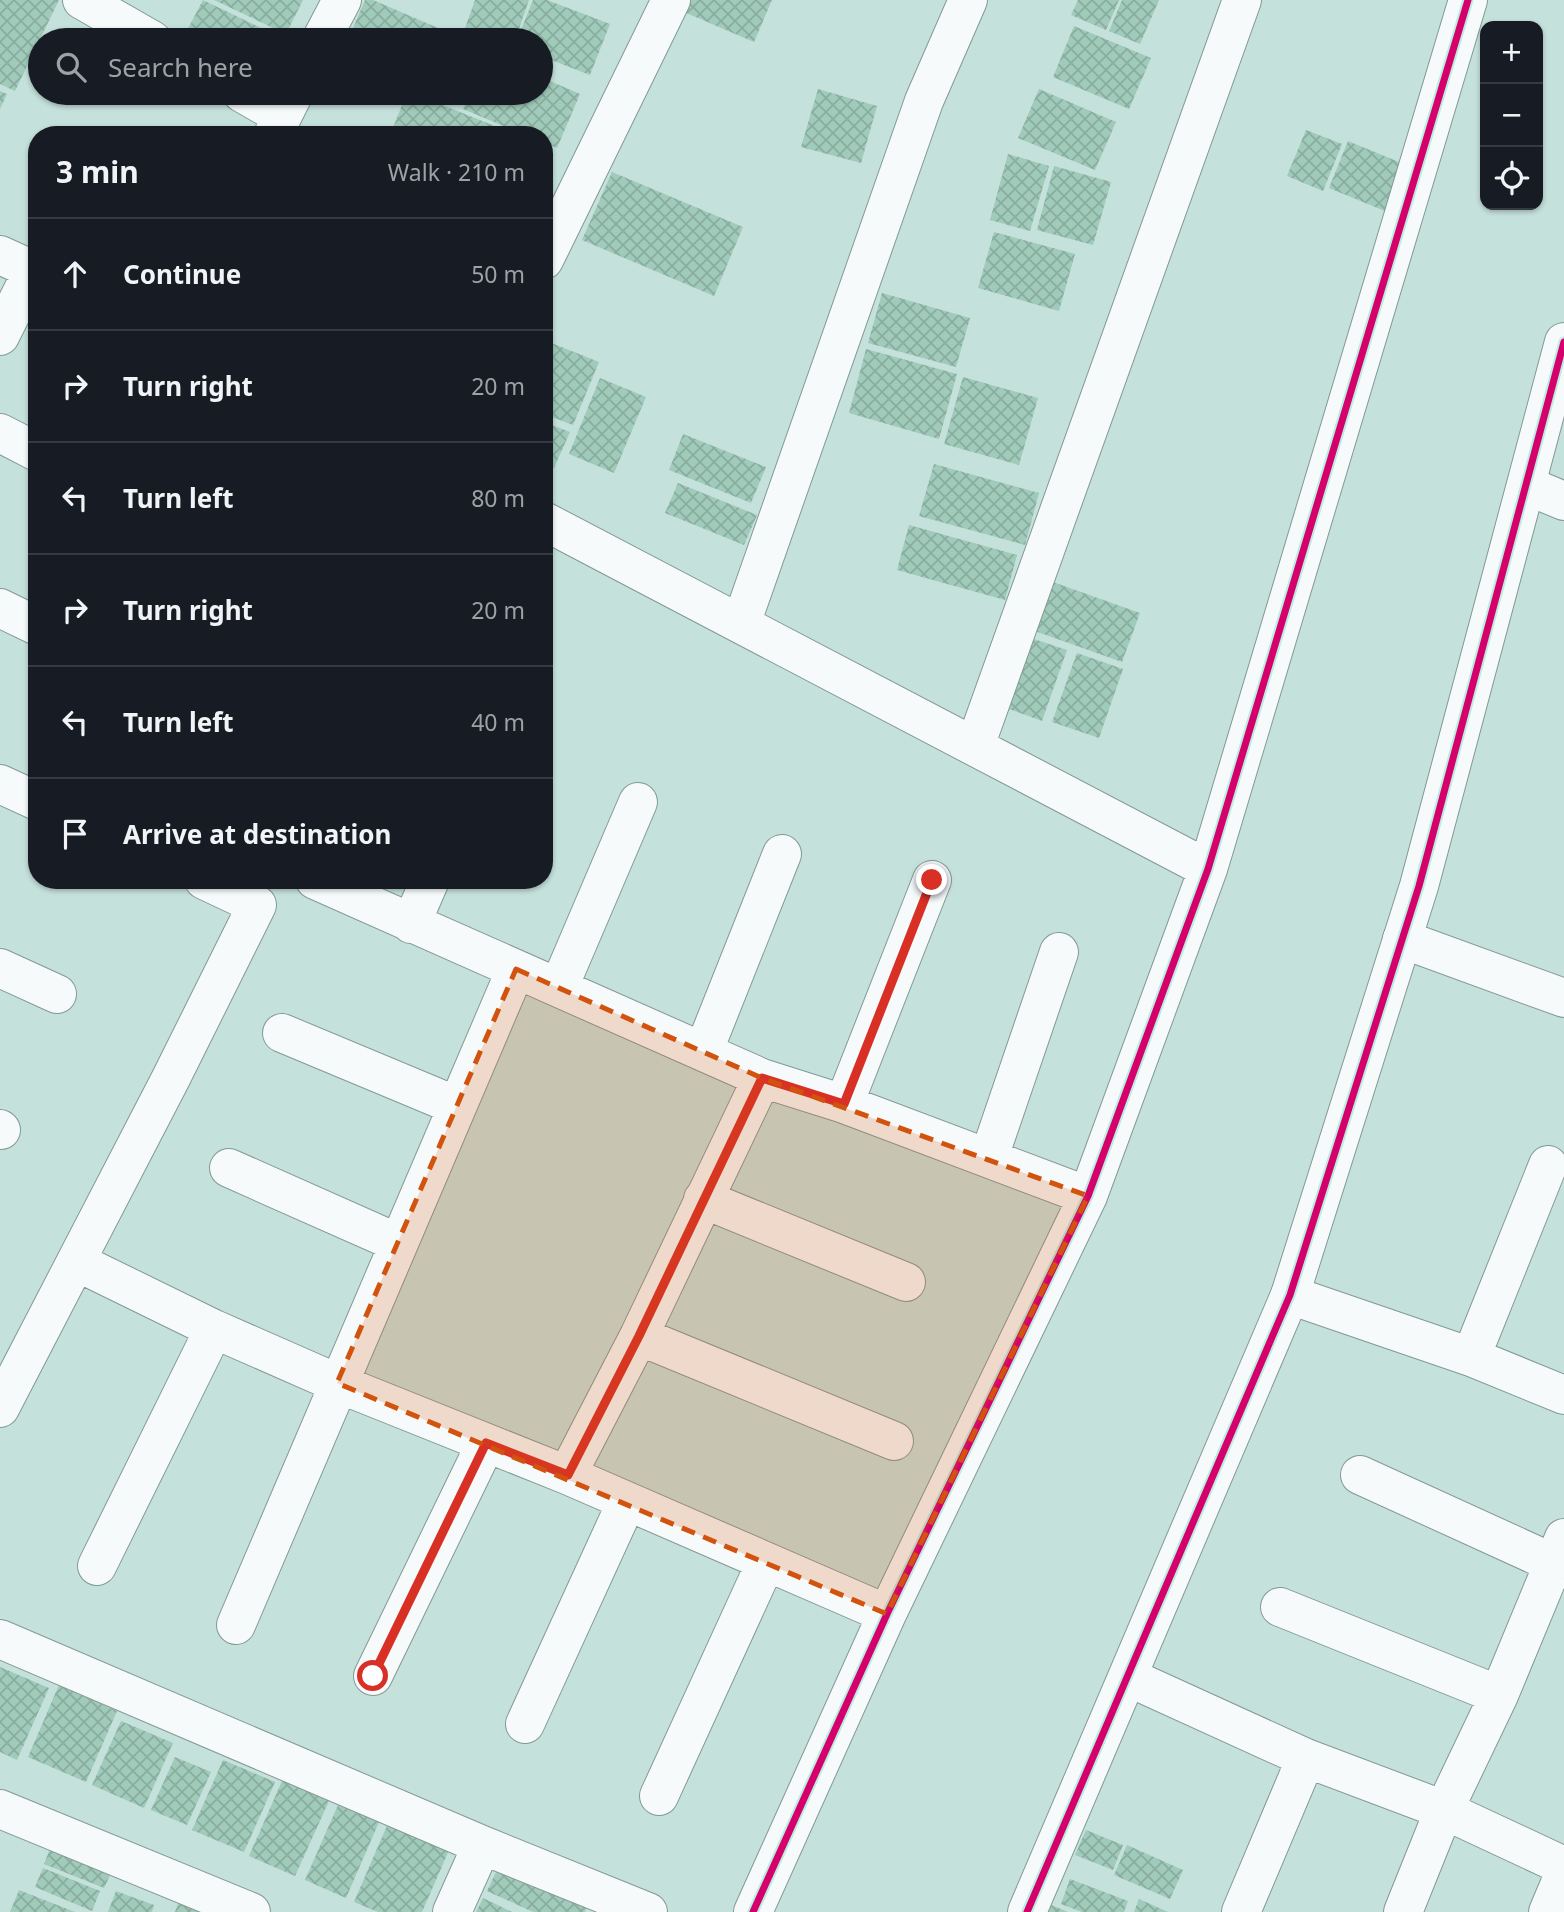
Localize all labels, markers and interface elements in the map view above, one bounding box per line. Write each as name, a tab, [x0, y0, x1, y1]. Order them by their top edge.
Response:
map controls	[1480, 21, 1543, 210]
button: +	[1480, 21, 1543, 84]
search box	[28, 28, 553, 105]
icon: search	[52, 48, 90, 86]
text: Search here	[108, 49, 253, 85]
button: −	[1480, 84, 1543, 147]
button: locate	[1480, 147, 1543, 210]
text: 3 min	[56, 151, 139, 192]
text: Walk · 210 m	[388, 156, 525, 188]
icon: ahead	[56, 255, 94, 293]
text: Continue	[123, 256, 241, 292]
text: 50 m	[471, 258, 525, 290]
icon: right	[56, 367, 94, 405]
text: Turn right	[123, 368, 253, 404]
text: 20 m	[471, 370, 525, 402]
icon: left	[56, 479, 94, 517]
text: Turn left	[123, 480, 234, 516]
text: 80 m	[471, 482, 525, 514]
icon: right	[56, 591, 94, 629]
text: Turn right	[123, 592, 253, 628]
text: 20 m	[471, 594, 525, 626]
icon: left	[56, 703, 94, 741]
text: Turn left	[123, 704, 234, 740]
text: 40 m	[471, 706, 525, 738]
icon: arrive	[56, 815, 94, 853]
text: Arrive at destination	[123, 816, 392, 852]
route end	[916, 864, 947, 895]
route start	[357, 1660, 388, 1691]

